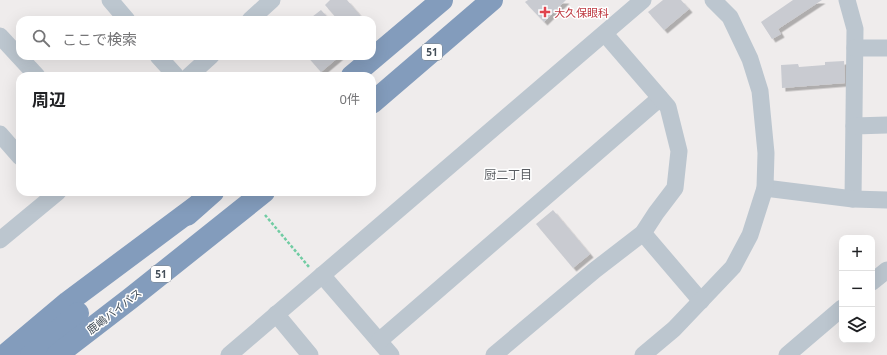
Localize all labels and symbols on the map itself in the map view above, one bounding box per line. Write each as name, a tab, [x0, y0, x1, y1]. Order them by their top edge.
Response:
place label: 大久保眼科	[554, 5, 609, 20]
marker: 大久保眼科	[539, 6, 551, 18]
road number: 51	[422, 44, 442, 60]
district label: 厨二丁目	[484, 166, 532, 183]
road number: 51	[151, 266, 171, 282]
street label: 鹿嶋バイパス	[83, 285, 145, 337]

